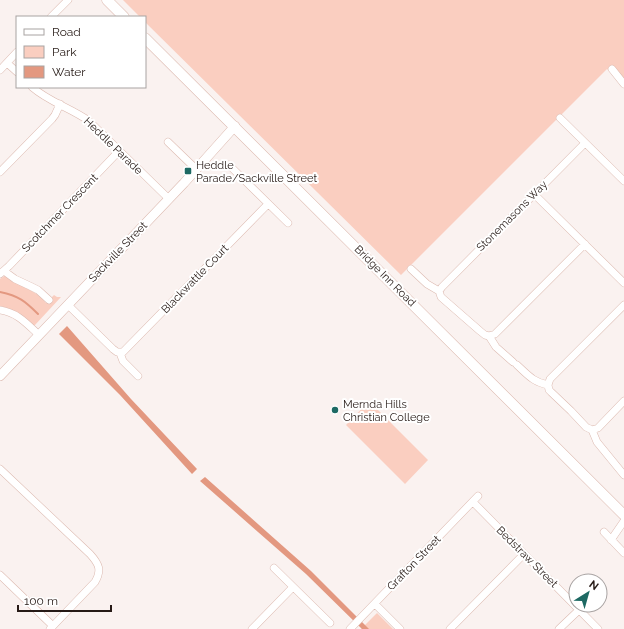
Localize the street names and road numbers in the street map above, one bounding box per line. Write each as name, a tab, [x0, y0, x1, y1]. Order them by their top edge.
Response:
street label: Heddle Parade	[81, 115, 145, 178]
street label: Scotchmer Crescent	[19, 171, 101, 255]
street label: Stonemasons Way	[474, 178, 550, 254]
street label: Sackville Street	[86, 219, 150, 285]
street label: Blackwattle Court	[159, 242, 231, 316]
street label: Bridge Inn Road	[352, 243, 418, 309]
street label: Bedstraw Street	[494, 524, 561, 591]
street label: Grafton Street	[385, 533, 444, 593]

